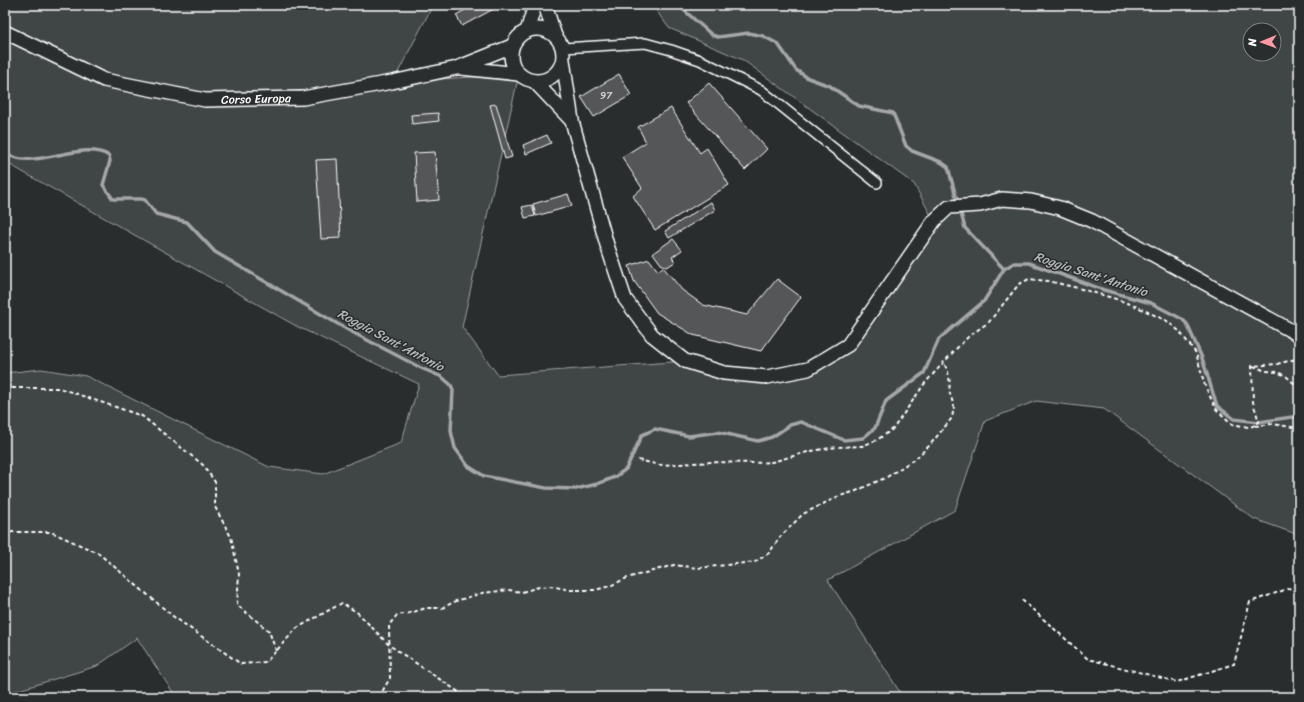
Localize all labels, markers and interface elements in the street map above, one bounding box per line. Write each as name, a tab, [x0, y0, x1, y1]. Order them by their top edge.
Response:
north arrow	[1242, 22, 1282, 62]
text: N	[1243, 38, 1262, 47]
street label: Corso Europa	[221, 87, 292, 111]
house number: 97	[600, 87, 613, 105]
water label: Roggia Sant'Antonio	[1031, 245, 1152, 304]
water label: Roggia Sant'Antonio	[334, 302, 450, 379]

